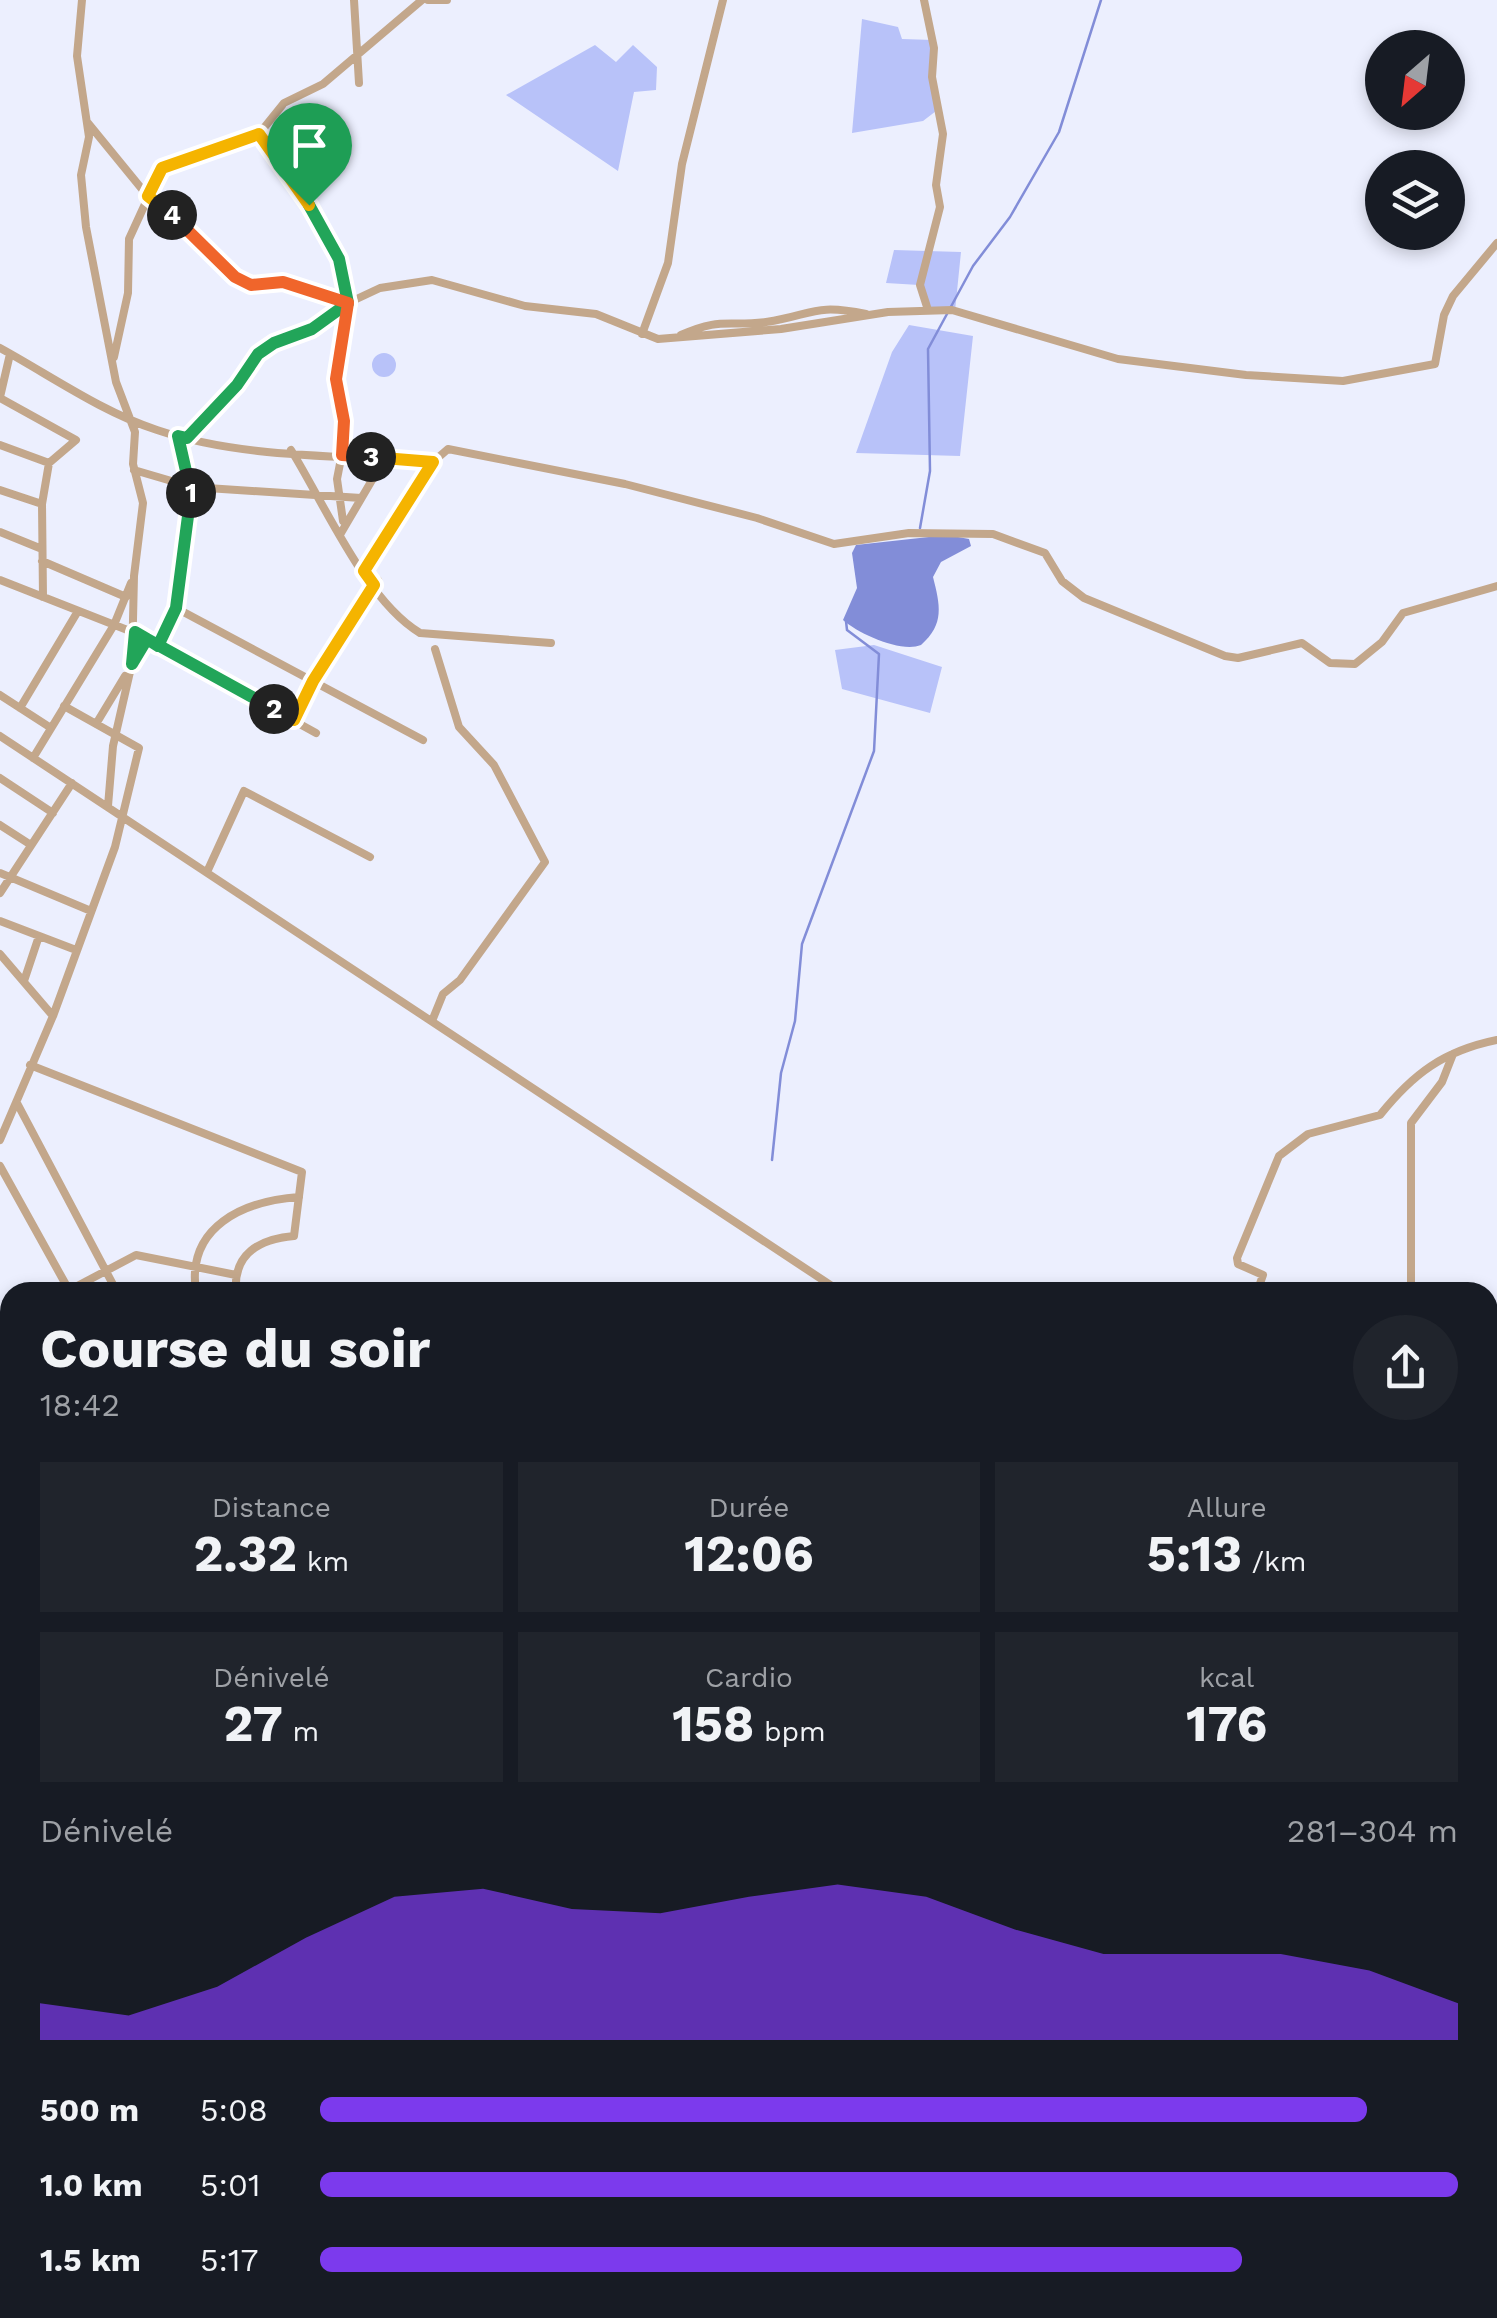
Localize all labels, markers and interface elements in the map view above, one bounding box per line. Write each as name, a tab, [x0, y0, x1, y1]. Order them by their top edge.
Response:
north arrow	[1365, 30, 1465, 130]
map controls	[1365, 30, 1465, 250]
pin	[267, 103, 352, 206]
icon: arrive	[282, 118, 337, 173]
button: layers	[1365, 150, 1465, 250]
pin: 4	[147, 190, 197, 240]
text: 4	[163, 198, 181, 231]
pin: 3	[346, 432, 396, 482]
text: 3	[363, 440, 379, 473]
pin: 1	[166, 468, 216, 518]
text: 1	[185, 476, 197, 509]
pin: 2	[249, 684, 299, 734]
text: 2	[266, 692, 282, 725]
button: share	[1353, 1315, 1458, 1420]
text: Course du soir	[40, 1316, 430, 1380]
text: 18:42	[40, 1386, 120, 1424]
text: Distance	[212, 1491, 331, 1524]
text: Durée	[709, 1491, 789, 1524]
text: Allure	[1187, 1491, 1267, 1524]
text: 2.32	[193, 1524, 297, 1583]
text: 12:06	[684, 1524, 814, 1583]
text: 5:13	[1147, 1524, 1242, 1583]
text: km	[297, 1545, 349, 1578]
text: /km	[1242, 1545, 1307, 1578]
text: Dénivelé	[213, 1661, 330, 1694]
text: Cardio	[705, 1661, 793, 1694]
text: kcal	[1199, 1661, 1254, 1694]
text: 27	[224, 1694, 283, 1753]
text: 158	[672, 1694, 754, 1753]
text: 176	[1186, 1694, 1267, 1753]
text: m	[283, 1715, 319, 1748]
text: bpm	[754, 1715, 826, 1748]
text: Dénivelé	[40, 1812, 173, 1850]
text: 281–304 m	[1287, 1812, 1458, 1850]
text: 500 m	[40, 2091, 139, 2129]
text: 5:08	[200, 2091, 268, 2129]
text: 1.0 km	[40, 2166, 143, 2204]
text: 5:01	[200, 2166, 260, 2204]
text: 1.5 km	[40, 2241, 141, 2279]
text: 5:17	[200, 2241, 259, 2279]

